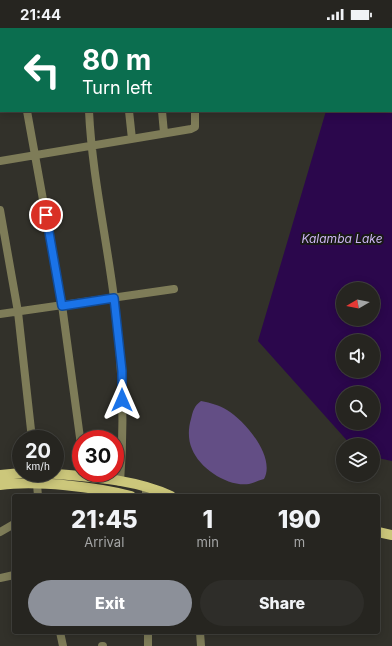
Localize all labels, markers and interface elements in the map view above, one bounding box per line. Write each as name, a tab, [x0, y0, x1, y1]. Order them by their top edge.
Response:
text: 21:44	[20, 5, 61, 24]
text: 80 m	[82, 43, 151, 77]
icon: left	[16, 44, 68, 96]
text: Turn left	[82, 77, 152, 98]
pin	[29, 198, 63, 232]
icon: arrive	[35, 204, 57, 226]
water label: Kalamba Lake	[301, 231, 383, 246]
north arrow	[336, 282, 380, 326]
map controls	[336, 282, 380, 482]
button: sound	[336, 334, 380, 378]
position arrow	[101, 379, 143, 421]
button: search	[336, 386, 380, 430]
speed limit sign: 30	[72, 430, 124, 482]
button: layers	[336, 438, 380, 482]
text: 20	[25, 439, 51, 463]
text: km/h	[26, 460, 50, 472]
text: 21:45	[71, 505, 138, 534]
text: 1	[202, 505, 213, 534]
text: 190	[278, 505, 321, 534]
text: Arrival	[84, 534, 124, 550]
text: min	[197, 534, 219, 550]
text: m	[294, 534, 305, 550]
button: Exit	[28, 580, 192, 626]
button: Share	[200, 580, 364, 626]

